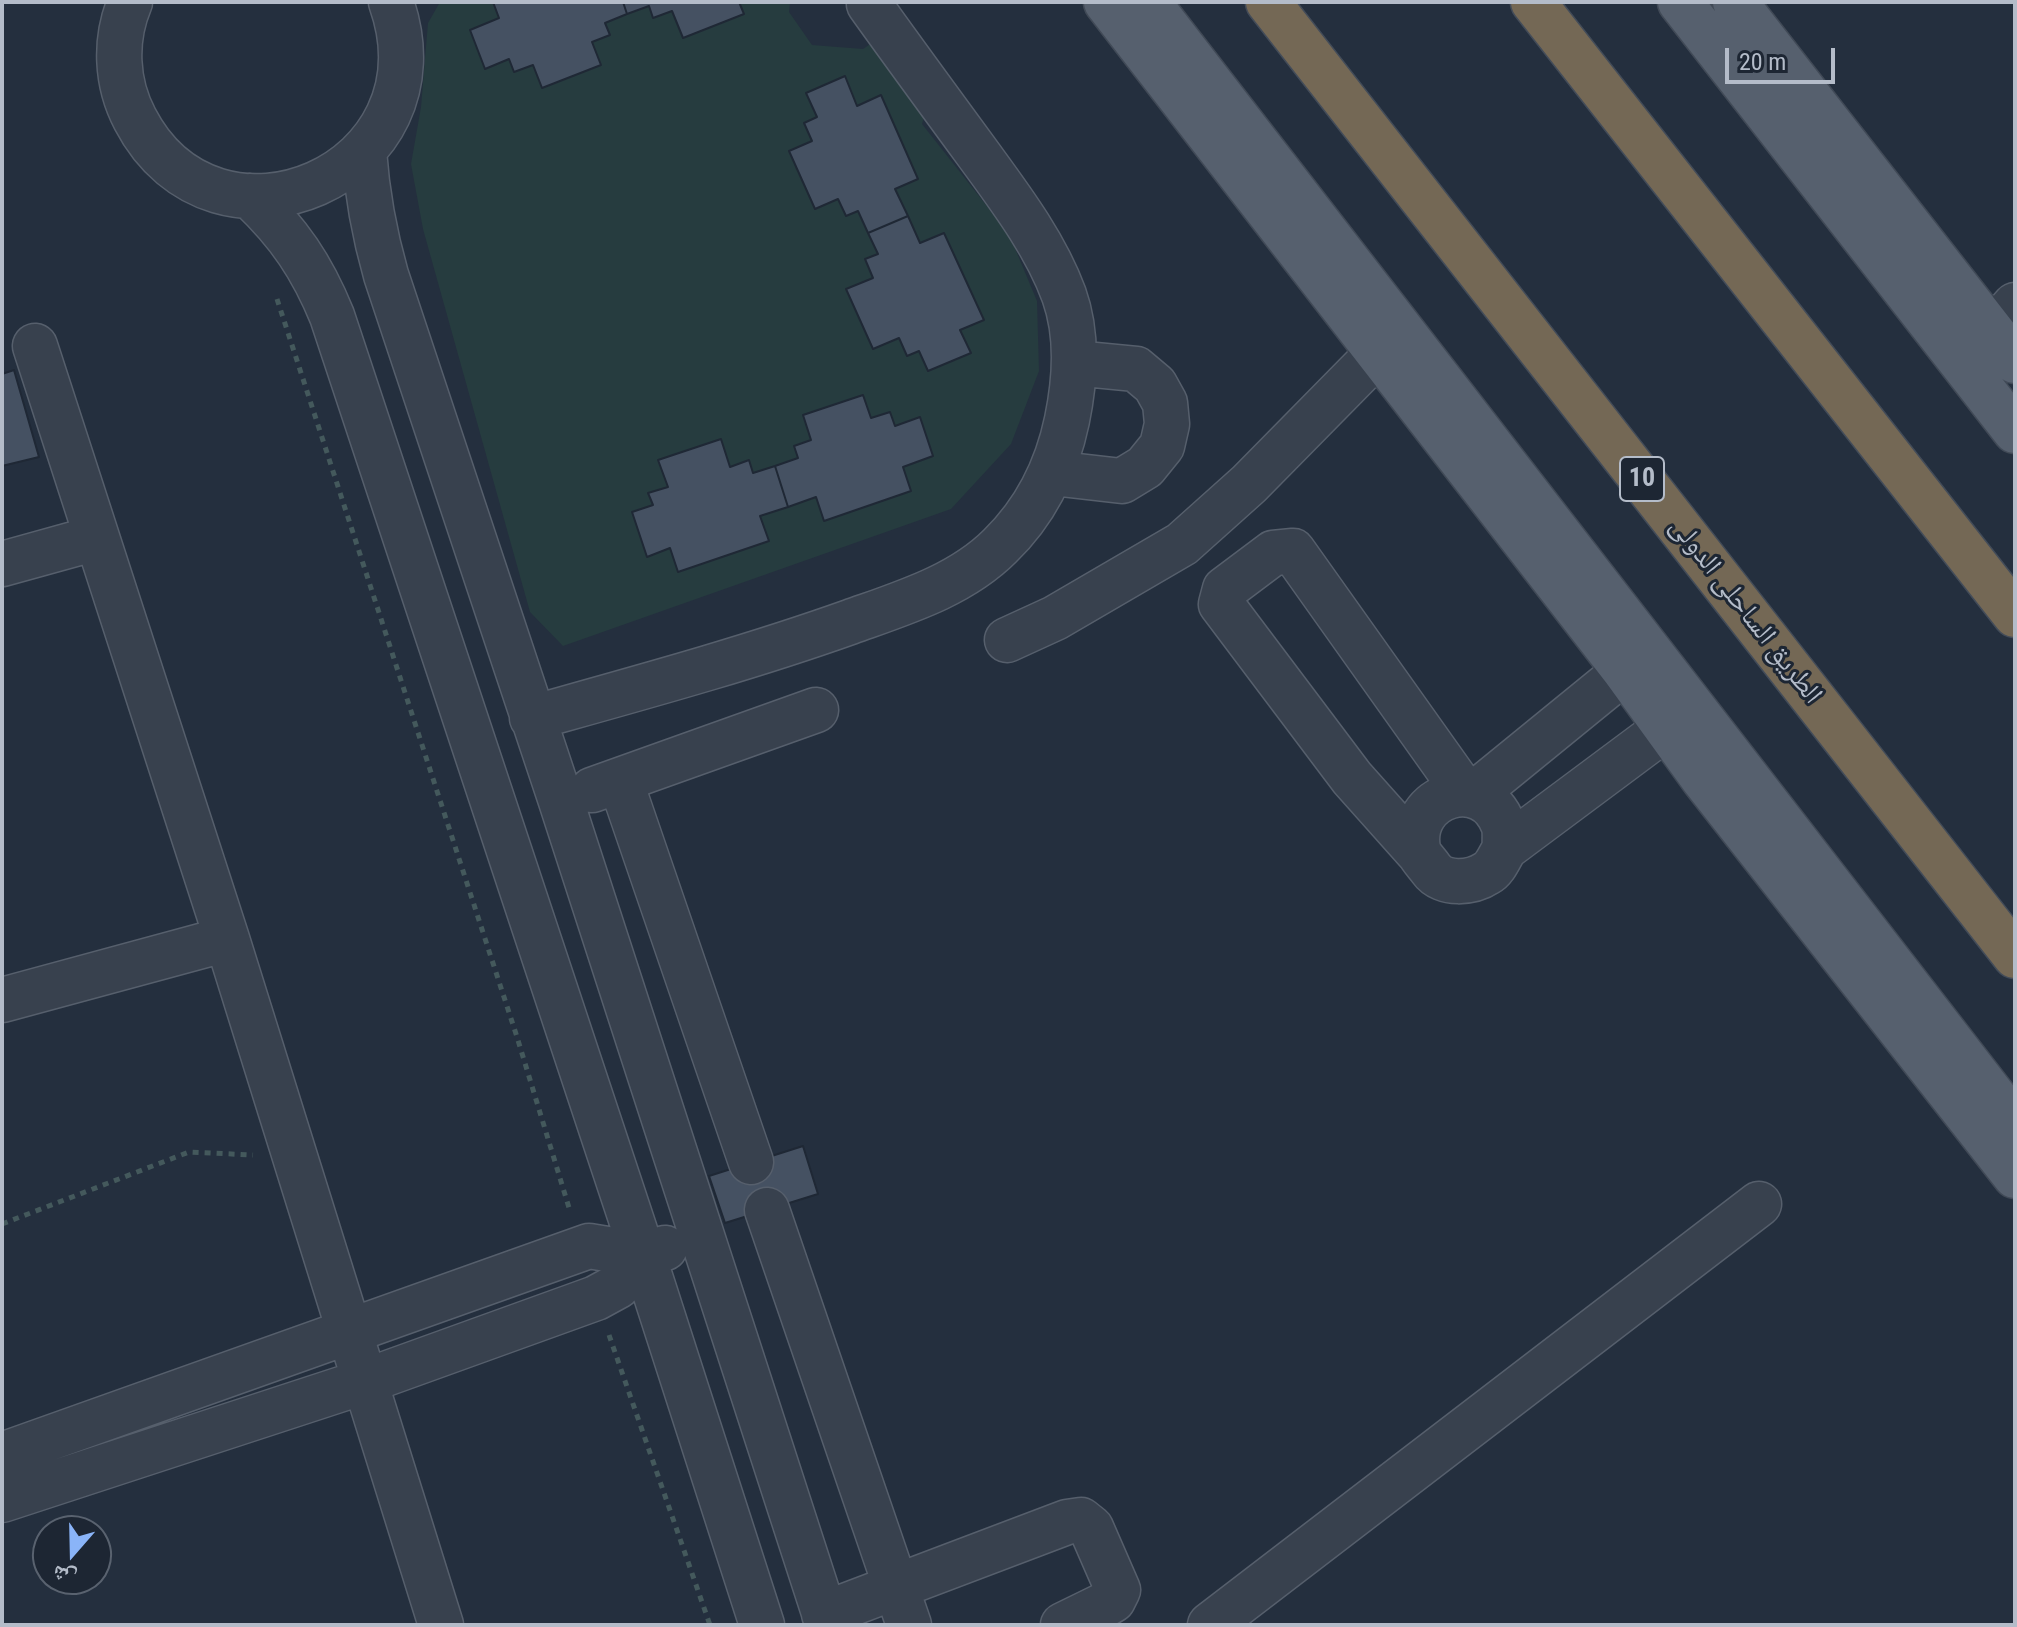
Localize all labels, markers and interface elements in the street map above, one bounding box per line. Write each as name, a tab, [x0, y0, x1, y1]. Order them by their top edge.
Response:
scale bar	[1729, 32, 1839, 82]
text: 20 m	[1739, 48, 1786, 76]
road number: 10	[1620, 457, 1664, 501]
street label: الطريق الساحلى الدولى	[1661, 511, 1829, 711]
north arrow	[32, 1515, 112, 1595]
text: ش	[49, 1560, 80, 1592]

